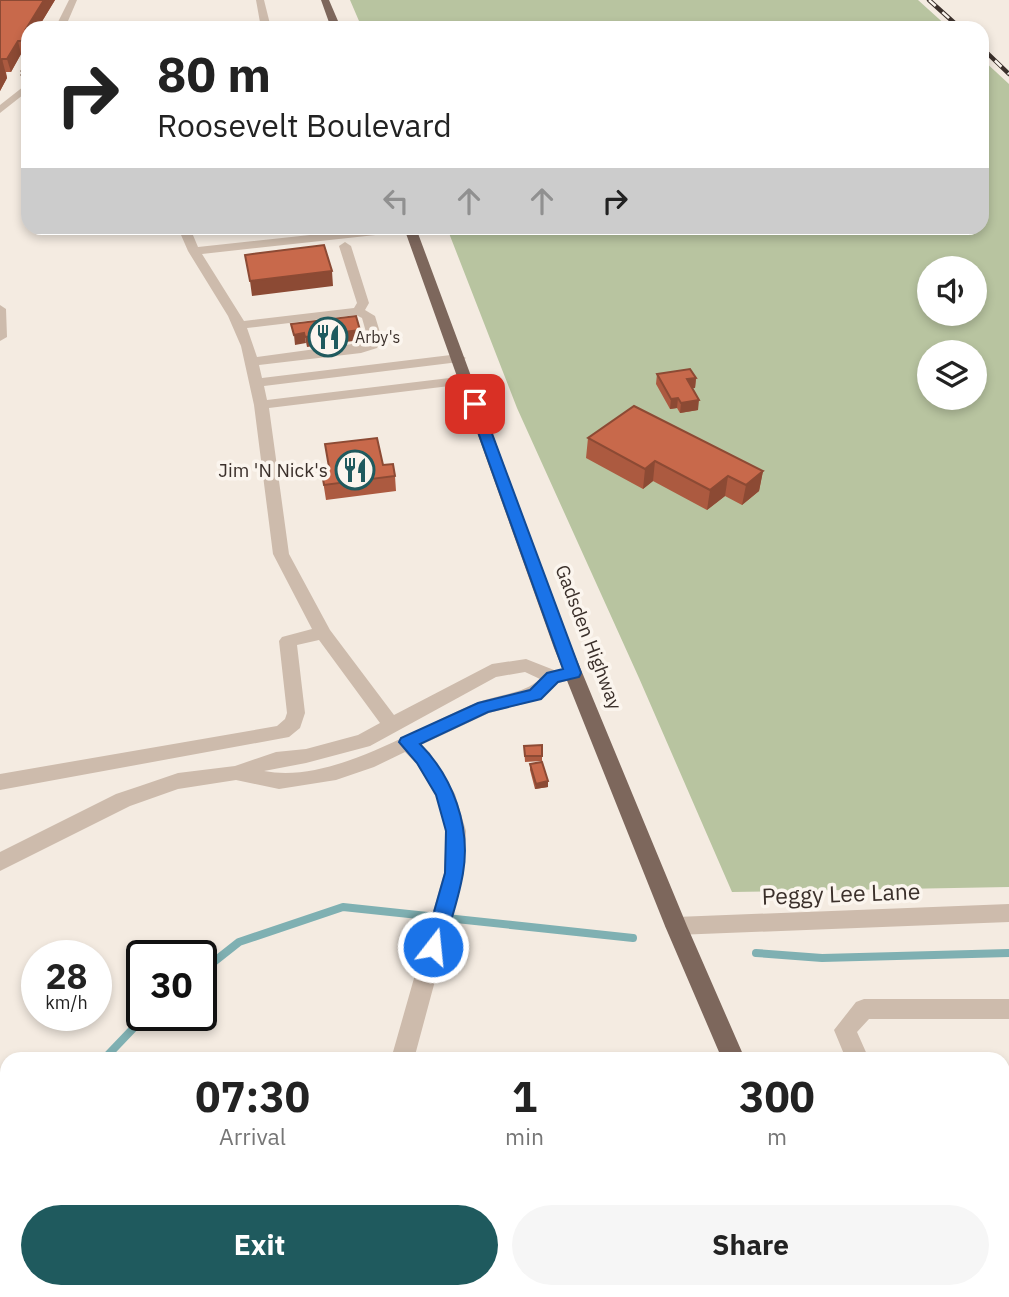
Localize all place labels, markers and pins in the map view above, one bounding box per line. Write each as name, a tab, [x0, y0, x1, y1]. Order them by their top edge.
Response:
restaurant icon: Arby's	[307, 316, 349, 358]
place label: Arby's	[355, 327, 400, 347]
pin	[445, 374, 505, 434]
restaurant icon: Jim 'N Nick's	[334, 449, 376, 491]
place label: Jim 'N Nick's	[218, 458, 328, 482]

